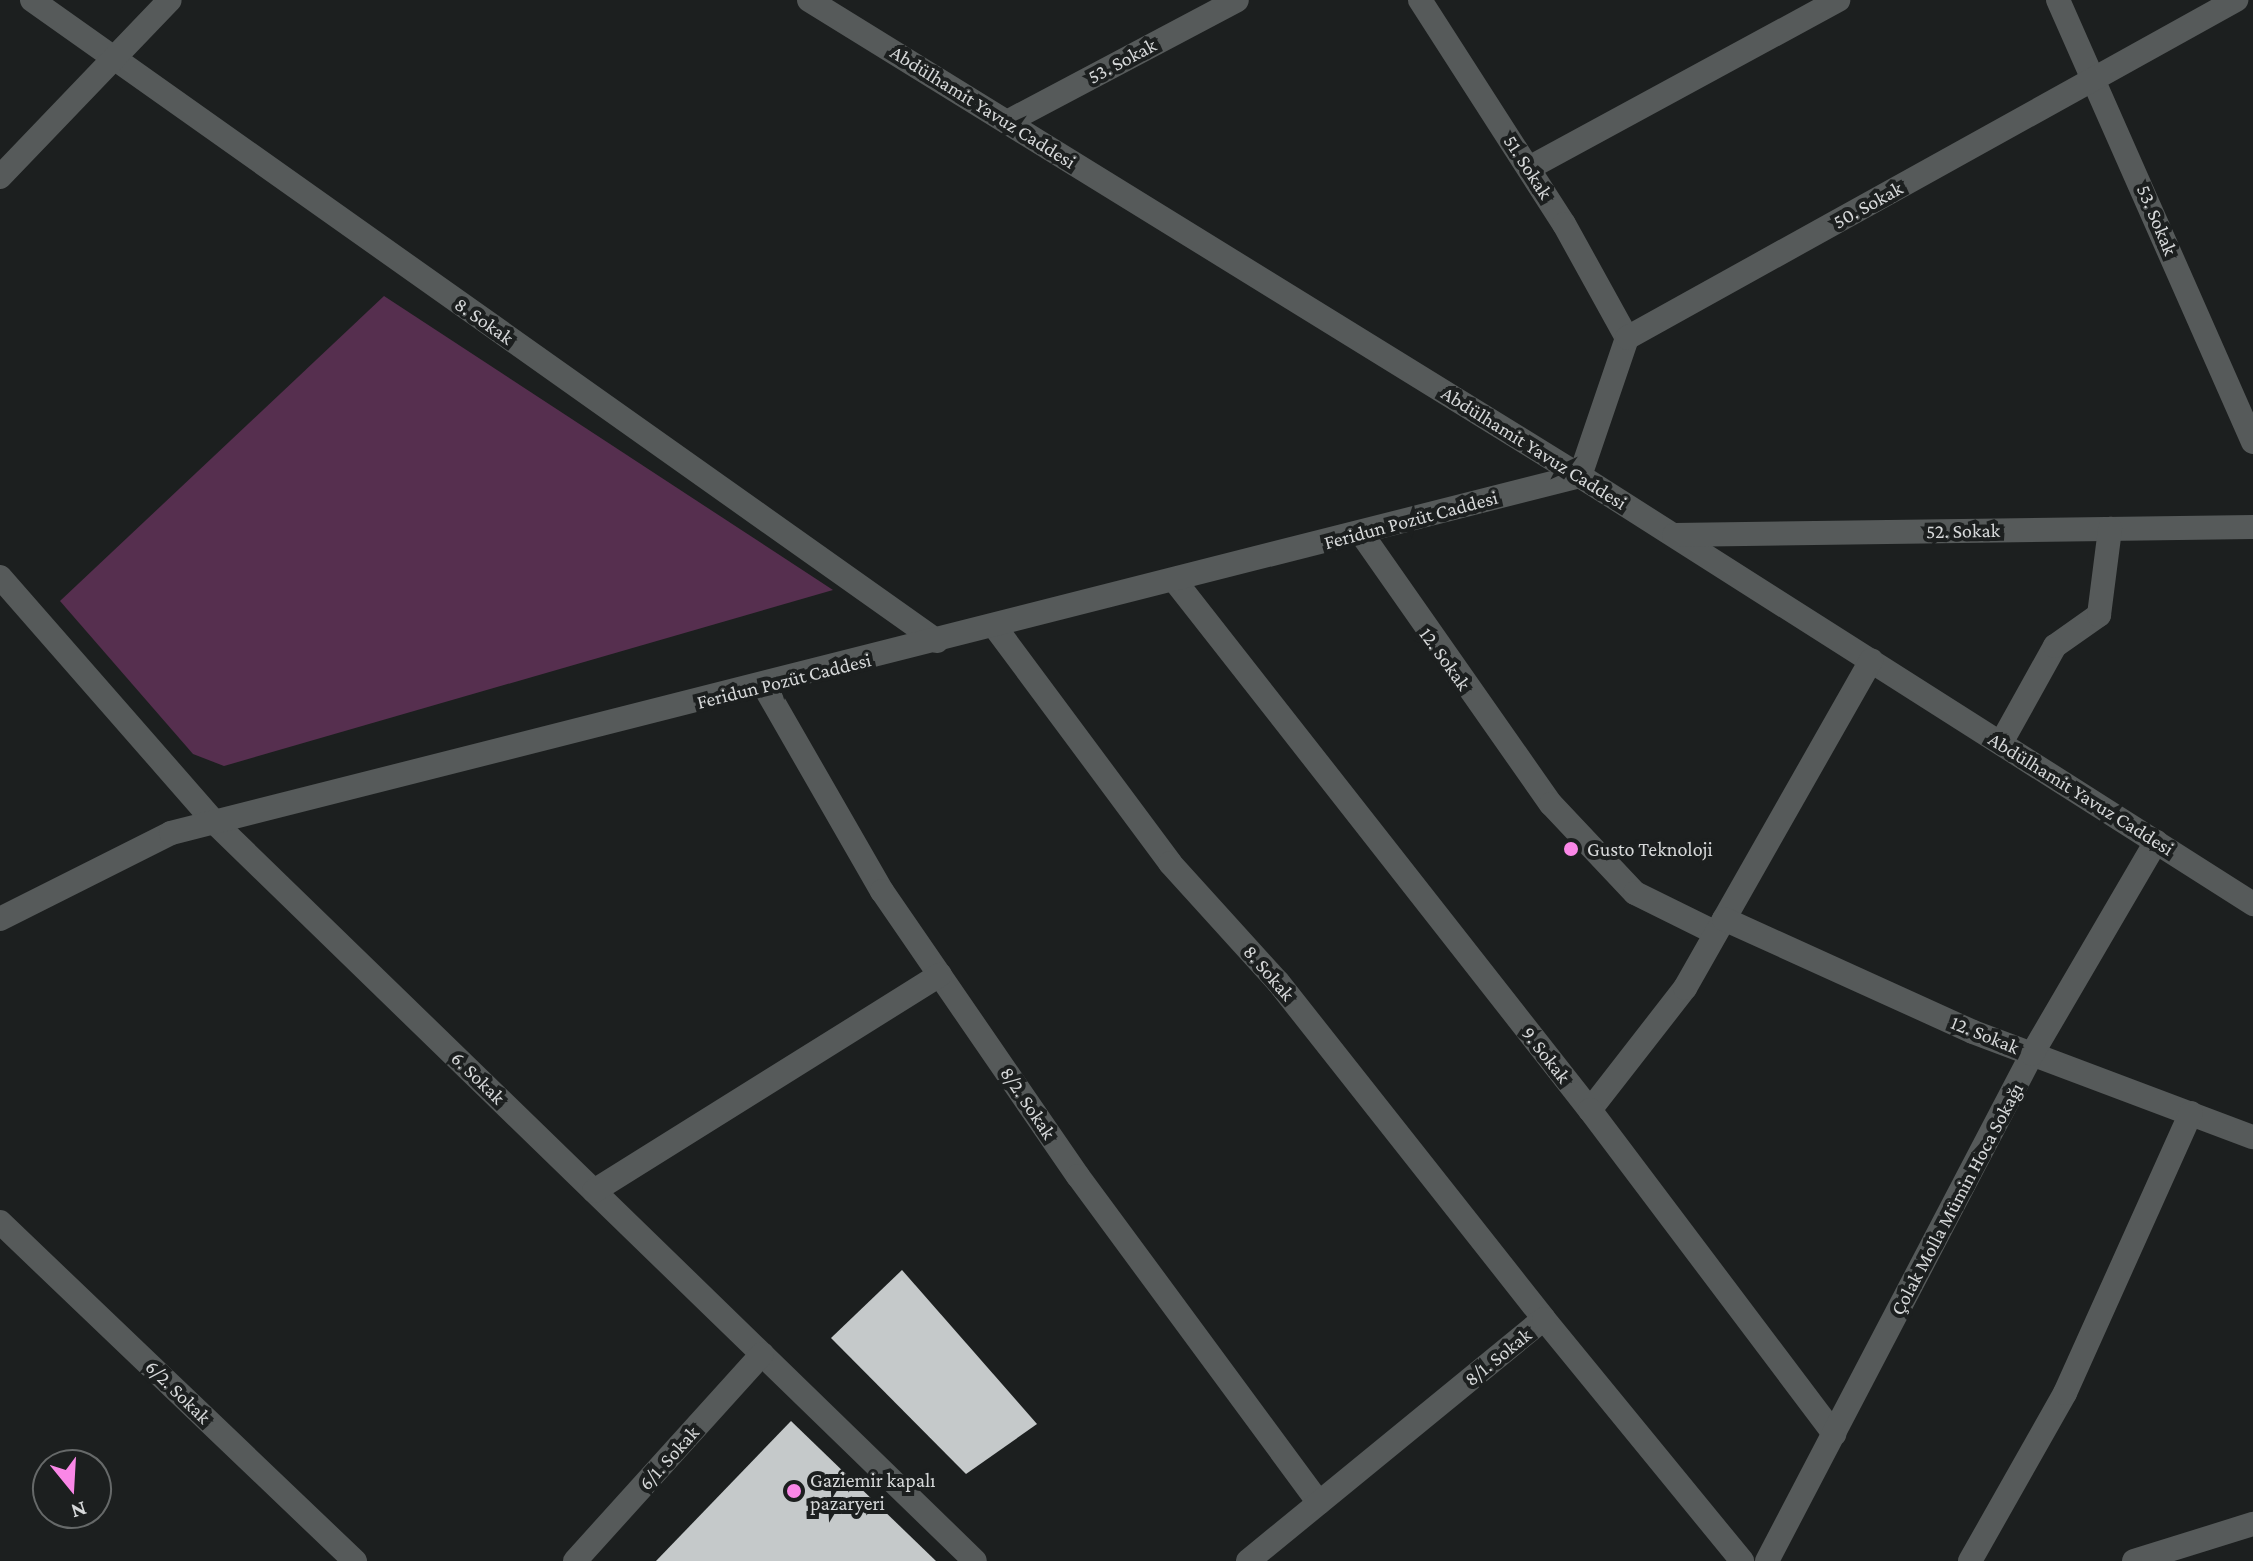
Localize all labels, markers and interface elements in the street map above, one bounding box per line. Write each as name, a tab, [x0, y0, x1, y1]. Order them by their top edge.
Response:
street label: 53. Sokak	[1084, 33, 1160, 89]
street label: Abdülhamit Yavuz Caddesi	[886, 40, 1080, 174]
street label: 51. Sokak	[1498, 130, 1558, 204]
street label: 50. Sokak	[1829, 176, 1907, 234]
street label: 53. Sokak	[2131, 181, 2183, 259]
street label: 8. Sokak	[450, 292, 518, 350]
street label: Abdülhamit Yavuz Caddesi	[1437, 381, 1631, 515]
street label: Feridun Pozüt Caddesi	[1321, 485, 1501, 555]
street label: 52. Sokak	[1926, 518, 2000, 544]
street label: 12. Sokak	[1414, 623, 1476, 695]
street label: Feridun Pozüt Caddesi	[694, 648, 874, 714]
street label: Abdülhamit Yavuz Caddesi	[1984, 727, 2178, 861]
place label: Gusto Teknoloji	[1587, 837, 1713, 861]
marker: Gusto Teknoloji	[1562, 840, 1580, 858]
street label: 8. Sokak	[1238, 940, 1300, 1006]
street label: 12. Sokak	[1947, 1010, 2023, 1060]
street label: 9. Sokak	[1516, 1022, 1576, 1088]
street label: 6. Sokak	[446, 1047, 510, 1109]
street label: 8/2. Sokak	[995, 1062, 1061, 1144]
street label: Çolak Molla Mümin Hoca Sokağı	[1885, 1079, 2029, 1319]
street label: 8/1. Sokak	[1460, 1323, 1536, 1391]
street label: 6/2. Sokak	[140, 1355, 216, 1429]
street label: 6/1. Sokak	[634, 1421, 704, 1495]
north arrow	[32, 1449, 112, 1529]
place label: Gaziemir kapalı pazaryeri	[810, 1468, 936, 1515]
marker: Gaziemir kapalı pazaryeri	[785, 1482, 803, 1500]
text: N	[68, 1496, 90, 1525]

